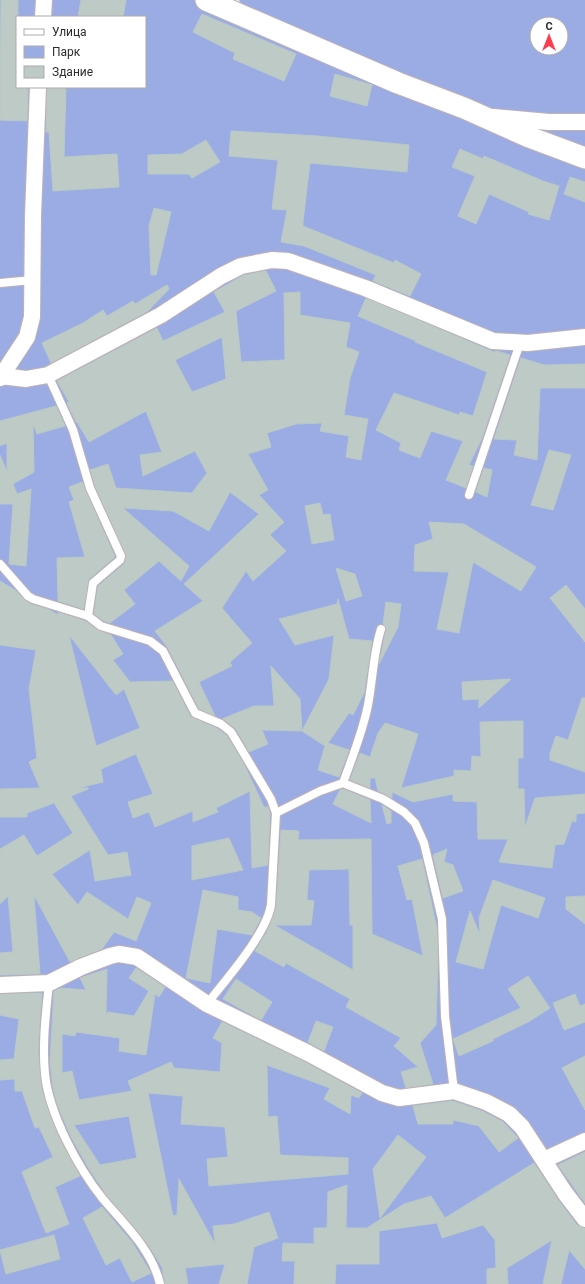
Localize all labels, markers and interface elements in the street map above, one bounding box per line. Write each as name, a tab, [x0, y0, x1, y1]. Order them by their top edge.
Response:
legend	[16, 16, 146, 88]
north arrow	[529, 16, 569, 56]
text: С	[545, 20, 553, 33]
text: Улица	[52, 25, 87, 39]
text: Парк	[52, 45, 81, 59]
text: Здание	[52, 65, 93, 79]

